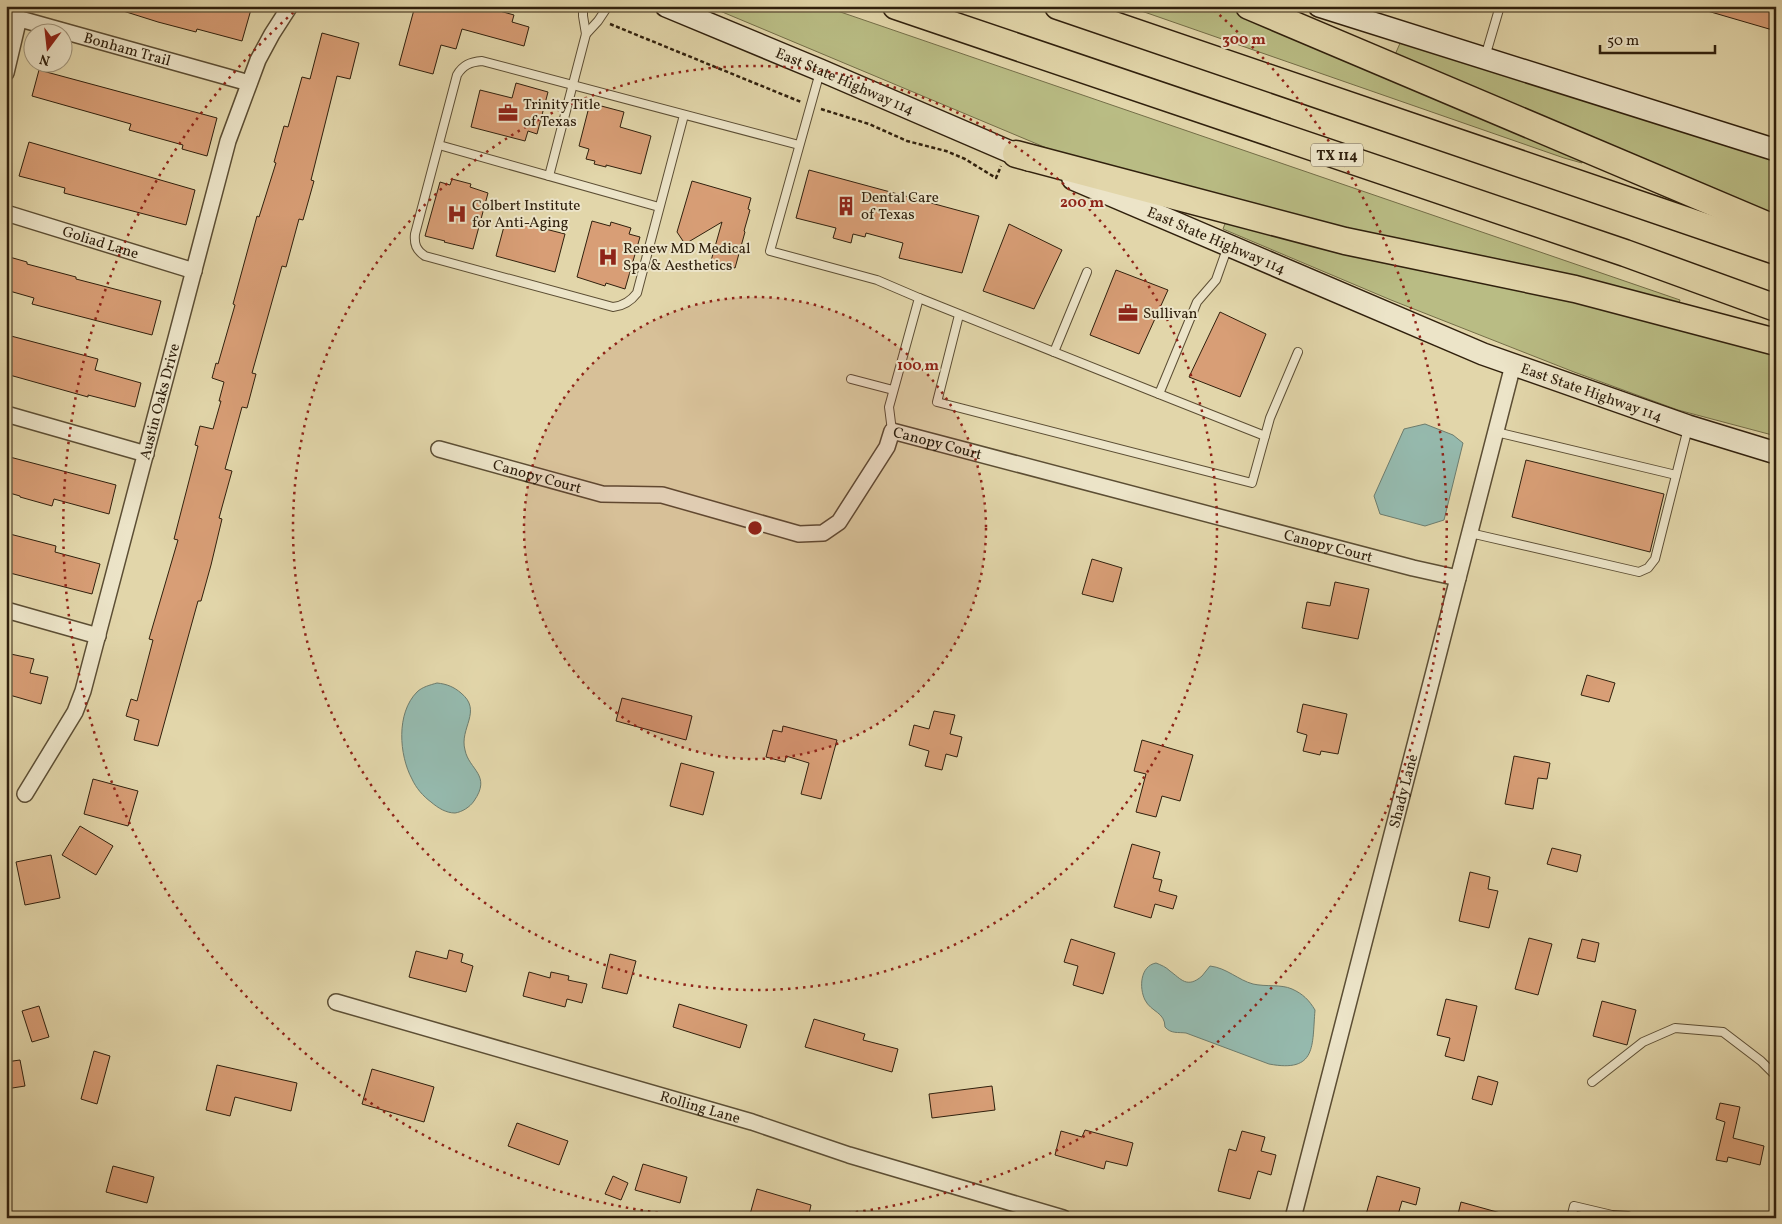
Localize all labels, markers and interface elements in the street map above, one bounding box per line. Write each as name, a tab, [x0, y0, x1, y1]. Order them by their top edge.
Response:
north arrow	[22, 22, 72, 72]
scale bar	[1600, 22, 1714, 54]
street label: Bonham Trail	[81, 28, 173, 73]
text: 300 m	[1222, 30, 1266, 51]
text: 50 m	[1607, 31, 1639, 52]
street label: East State Highway 114	[772, 44, 917, 121]
text: N	[38, 49, 52, 70]
place label: Trinity Title of Texas	[523, 95, 600, 133]
office icon: Trinity Title of Texas	[497, 102, 519, 124]
road number: TX 114	[1311, 144, 1363, 166]
place label: Dental Care of Texas	[861, 188, 939, 226]
text: 200 m	[1060, 193, 1104, 214]
building icon: Dental Care of Texas	[835, 195, 857, 217]
place label: Colbert Institute for Anti-Aging	[472, 196, 580, 234]
hospital icon: Colbert Institute for Anti-Aging	[446, 203, 468, 225]
street label: East State Highway 114	[1143, 203, 1289, 281]
street label: Goliad Lane	[59, 222, 141, 265]
place label: Renew MD Medical Spa & Aesthetics	[623, 239, 750, 277]
hospital icon: Renew MD Medical Spa & Aesthetics	[597, 246, 619, 268]
office icon: Sullivan	[1117, 302, 1139, 324]
place label: Sullivan	[1143, 304, 1198, 325]
street label: Austin Oaks Drive	[135, 341, 186, 462]
text: 100 m	[897, 356, 940, 377]
street label: East State Highway 114	[1517, 359, 1665, 428]
street label: Canopy Court	[891, 423, 984, 466]
street label: Canopy Court	[490, 455, 584, 500]
centre of rings	[746, 519, 764, 537]
street label: Canopy Court	[1281, 525, 1375, 569]
street label: Shady Lane	[1385, 752, 1424, 831]
street label: Rolling Lane	[657, 1087, 743, 1130]

